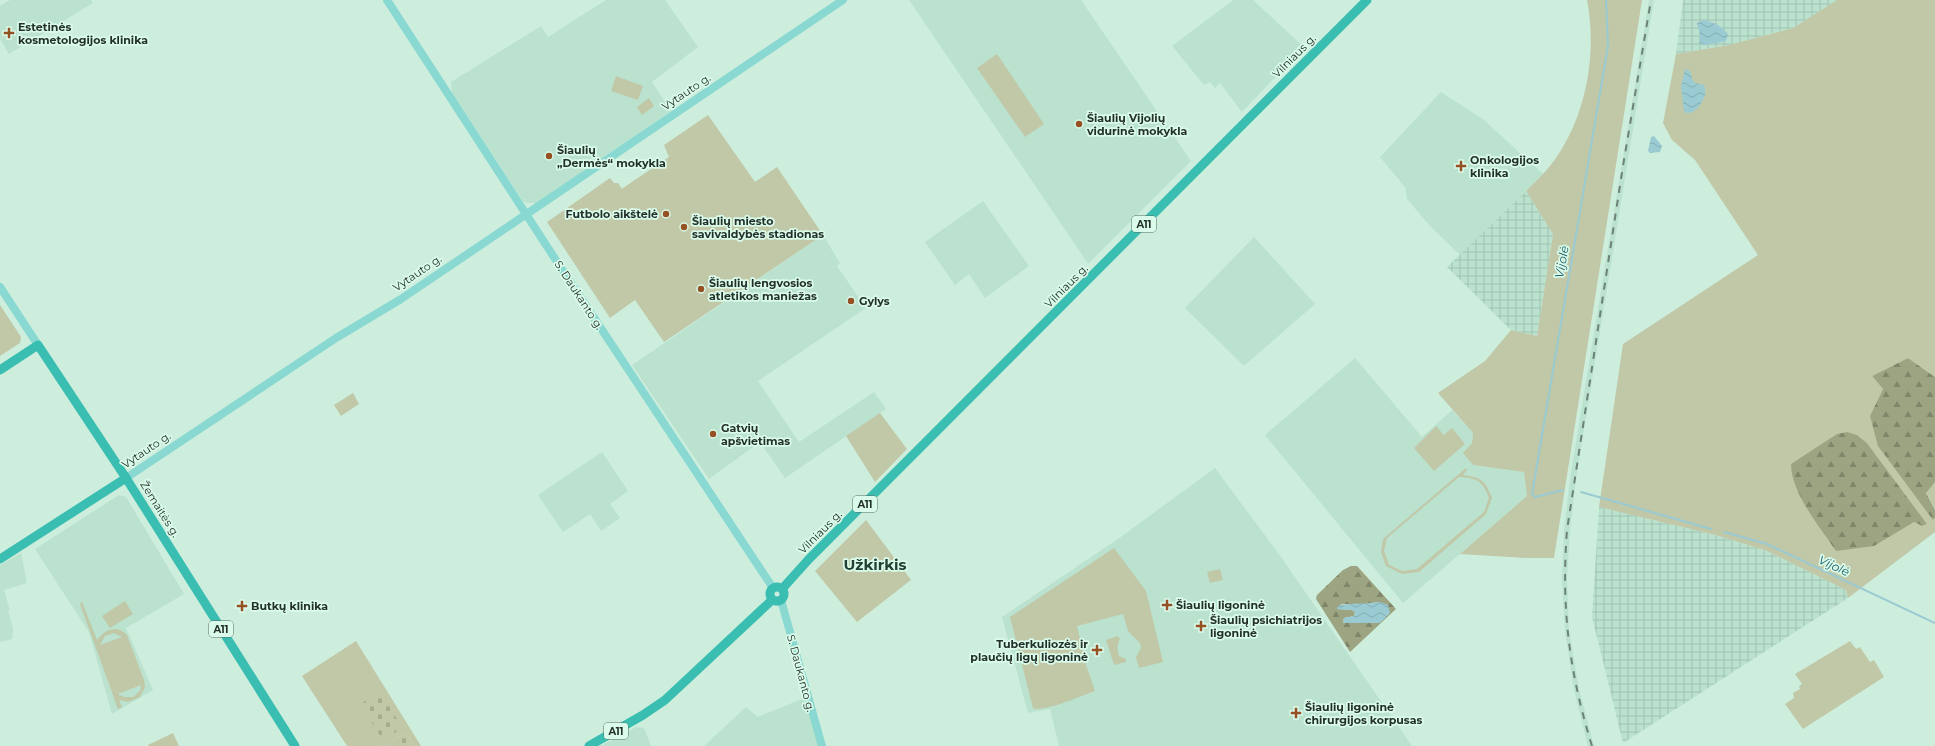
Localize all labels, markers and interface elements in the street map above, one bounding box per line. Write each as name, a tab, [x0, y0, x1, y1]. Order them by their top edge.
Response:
place label: Estetinės kosmetologijos klinika	[18, 20, 148, 47]
marker: Estetinės kosmetologijos klinika	[3, 27, 15, 39]
street label: Vilniaus g.	[1269, 31, 1319, 81]
street label: Vytauto g.	[659, 71, 713, 113]
place label: Šiaulių Vijolių vidurinė mokykla	[1086, 111, 1188, 138]
marker: Šiaulių Vijolių vidurinė mokykla	[1074, 119, 1084, 129]
place label: Šiaulių „Dermės“ mokykla	[557, 143, 666, 170]
marker: Šiaulių „Dermės“ mokykla	[544, 151, 554, 161]
place label: Onkologijos klinika	[1470, 153, 1539, 180]
marker: Onkologijos klinika	[1455, 160, 1467, 172]
place label: Futbolo aikštelė	[566, 207, 658, 221]
marker: Futbolo aikštelė	[661, 209, 671, 219]
place label: Šiaulių miesto savivaldybės stadionas	[692, 214, 824, 241]
road number: A11	[1132, 216, 1156, 232]
marker: Šiaulių miesto savivaldybės stadionas	[679, 222, 689, 232]
water label: Vijolė	[1551, 245, 1572, 279]
street label: Vytauto g.	[390, 252, 444, 294]
street label: S. Daukanto g.	[551, 258, 607, 332]
street label: Vilniaus g.	[1041, 261, 1091, 311]
place label: Šiaulių lengvosios atletikos maniežas	[709, 276, 817, 303]
marker: Šiaulių lengvosios atletikos maniežas	[696, 284, 706, 294]
place label: Gylys	[859, 294, 890, 308]
marker: Gylys	[846, 296, 856, 306]
place label: Gatvių apšvietimas	[721, 421, 790, 448]
street label: Vytauto g.	[119, 429, 173, 471]
marker: Gatvių apšvietimas	[708, 429, 718, 439]
street label: Žemaitės g.	[137, 478, 183, 540]
road number: A11	[853, 496, 877, 512]
street label: Vilniaus g.	[795, 507, 845, 557]
water label: Vijolė	[1816, 552, 1852, 579]
district label: Užkirkis	[843, 555, 907, 574]
place label: Šiaulių ligoninė	[1176, 598, 1265, 612]
place label: Butkų klinika	[251, 599, 328, 613]
marker: Šiaulių ligoninė	[1161, 599, 1173, 611]
marker: Butkų klinika	[236, 600, 248, 612]
place label: Šiaulių psichiatrijos ligoninė	[1210, 613, 1322, 640]
marker: Šiaulių psichiatrijos ligoninė	[1195, 620, 1207, 632]
road number: A11	[209, 621, 233, 637]
street label: S. Daukanto g.	[784, 633, 818, 713]
place label: Tuberkuliozės ir plaučių ligų ligoninė	[970, 637, 1088, 664]
marker: Tuberkuliozės ir plaučių ligų ligoninė	[1091, 644, 1103, 656]
place label: Šiaulių ligoninė chirurgijos korpusas	[1305, 700, 1422, 727]
marker: Šiaulių ligoninė chirurgijos korpusas	[1290, 707, 1302, 719]
road number: A11	[604, 723, 628, 739]

